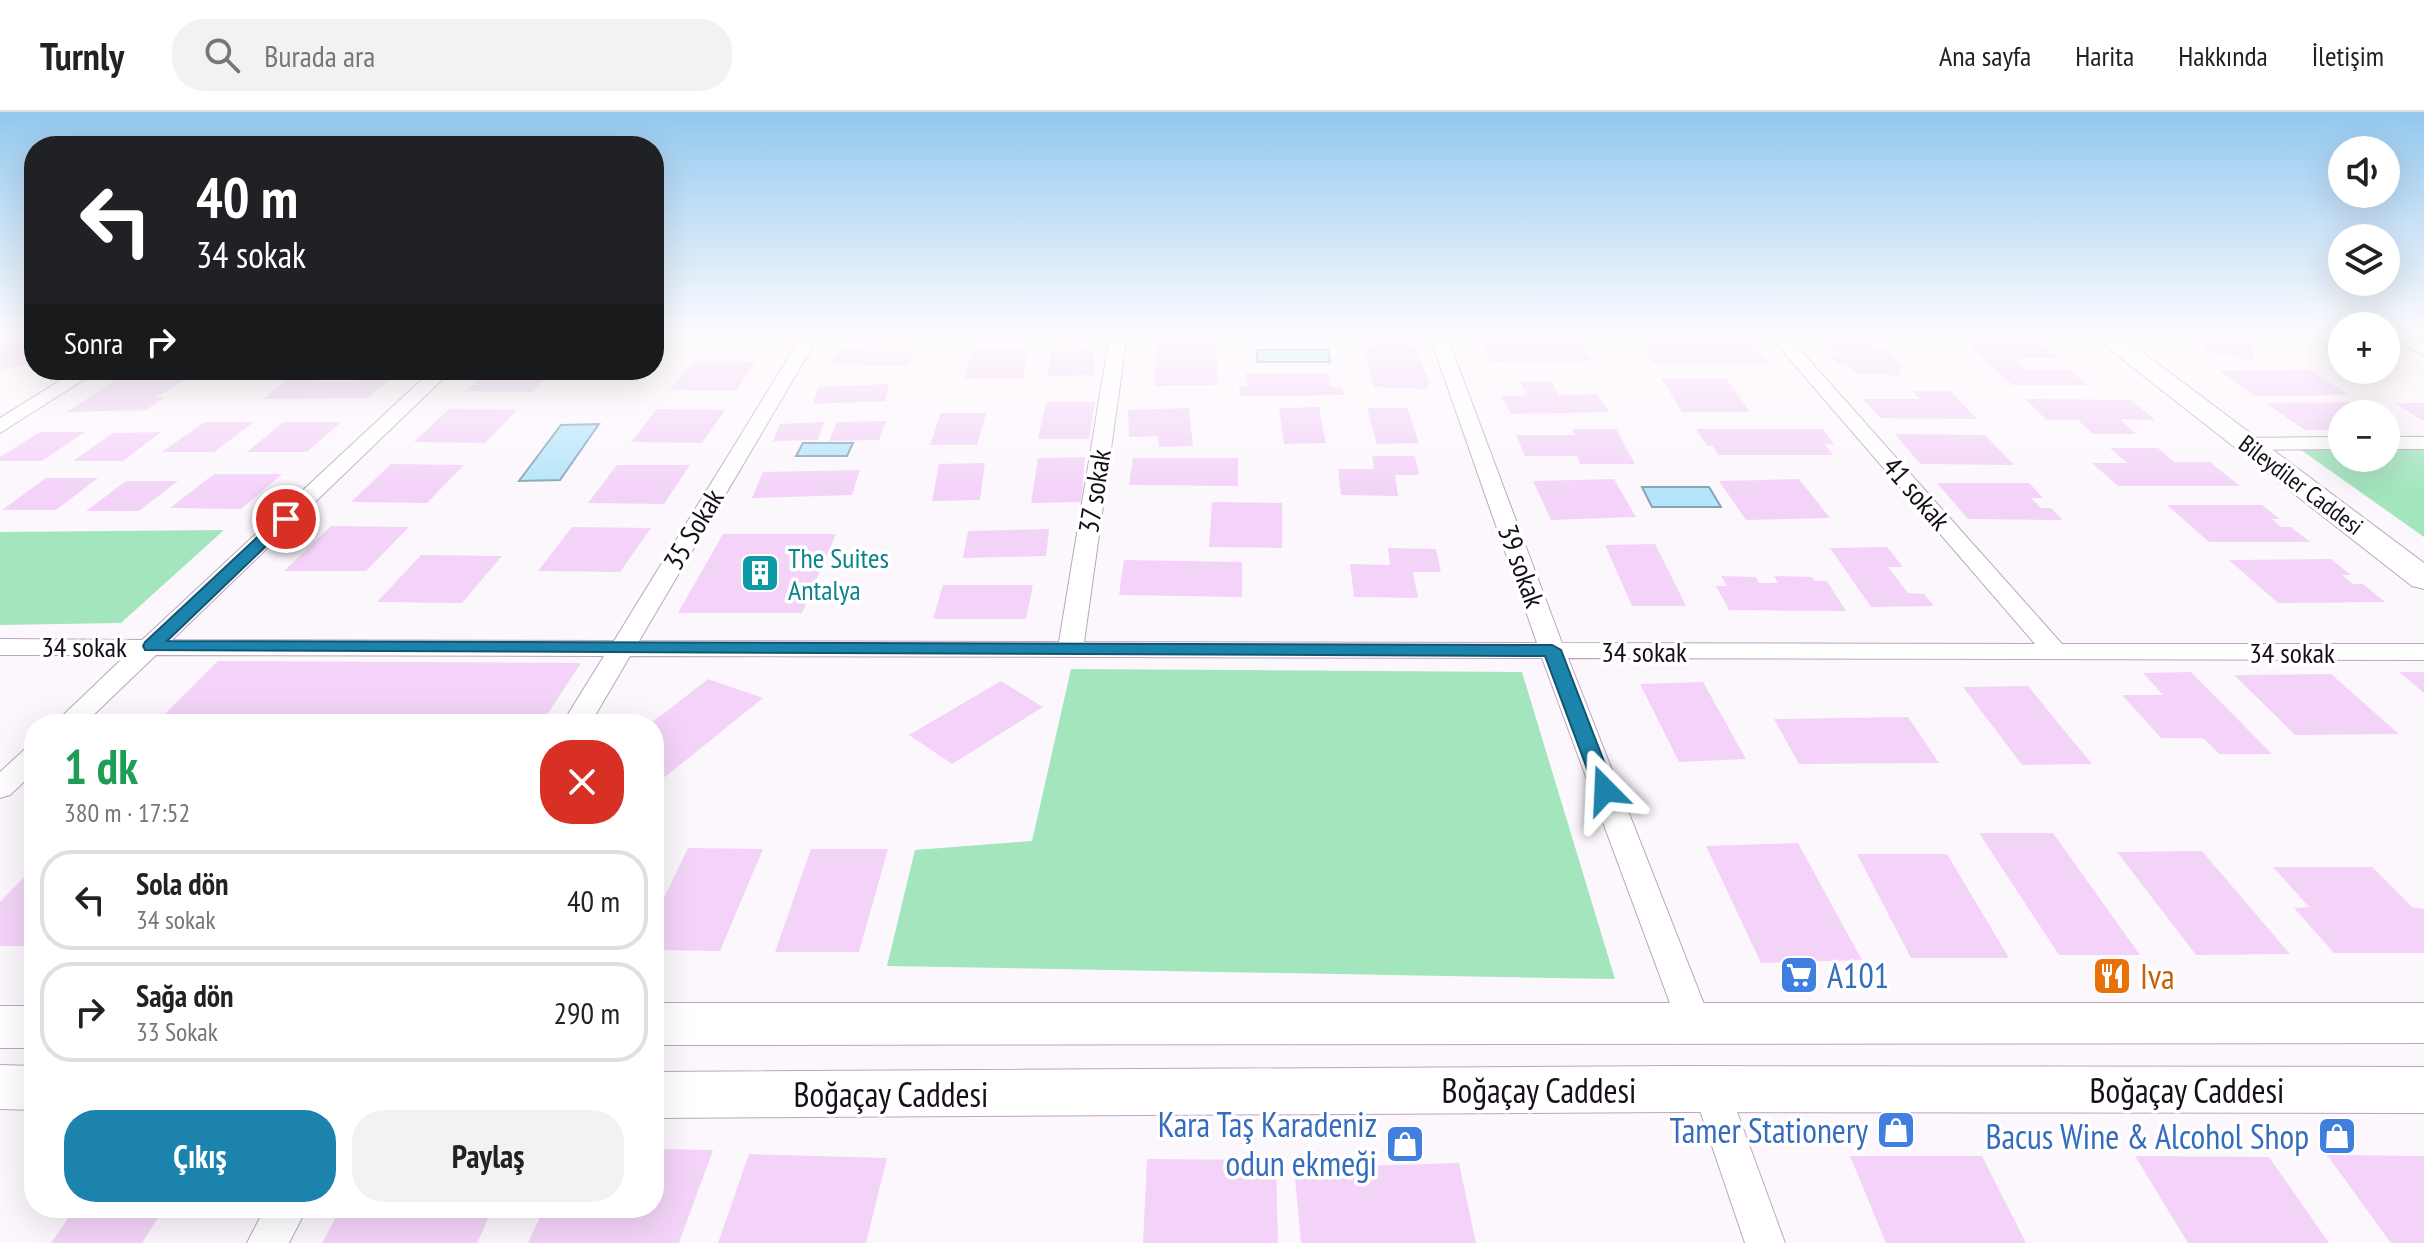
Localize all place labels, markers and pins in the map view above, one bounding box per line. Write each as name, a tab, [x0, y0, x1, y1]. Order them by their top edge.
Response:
pin	[252, 485, 320, 553]
place label: The Suites Antalya	[788, 539, 889, 608]
building icon: The Suites Antalya	[739, 552, 781, 594]
place label: A101	[1827, 953, 1889, 997]
supermarket icon: A101	[1778, 954, 1820, 996]
place label: Iva	[2140, 954, 2175, 998]
restaurant icon: Iva	[2091, 955, 2133, 997]
place label: Kara Taş Karadeniz odun ekmeği	[1158, 1102, 1377, 1185]
place label: Tamer Stationery	[1669, 1108, 1868, 1152]
shop icon: Tamer Stationery	[1875, 1109, 1917, 1151]
place label: Bacus Wine & Alcohol Shop	[1985, 1114, 2309, 1158]
shop icon: Bacus Wine & Alcohol Shop	[2316, 1115, 2358, 1157]
shop icon: Kara Taş Karadeniz odun ekmeği	[1384, 1123, 1426, 1165]

